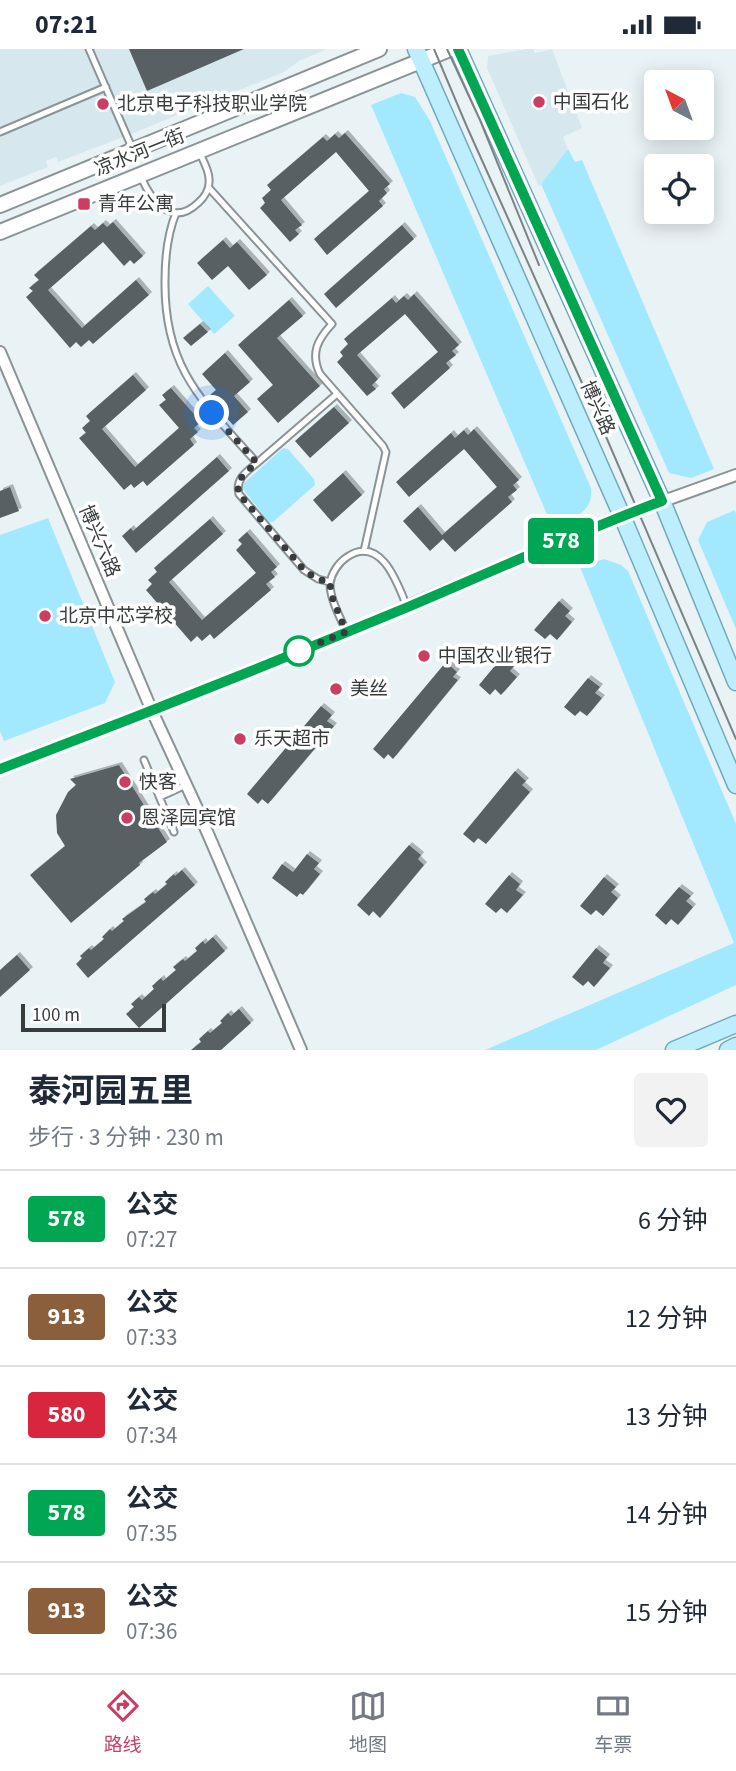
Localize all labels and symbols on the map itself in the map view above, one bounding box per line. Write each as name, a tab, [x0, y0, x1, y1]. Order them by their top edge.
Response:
north arrow	[644, 70, 714, 140]
place label: 中国石化	[553, 89, 629, 116]
place label: 北京电子科技职业学院	[117, 91, 307, 118]
marker: 中国石化	[531, 94, 547, 110]
marker: 北京电子科技职业学院	[95, 96, 111, 112]
street label: 凉水河一街	[91, 123, 189, 183]
place label: 青年公寓	[98, 191, 174, 218]
marker: 青年公寓	[76, 196, 92, 212]
street label: 博兴路	[573, 376, 621, 440]
your location	[194, 395, 229, 430]
street label: 博兴六路	[72, 501, 126, 581]
line badge: 578	[521, 518, 601, 564]
place label: 北京中芯学校	[59, 603, 173, 630]
marker: 北京中芯学校	[37, 608, 53, 624]
unlabelled marker	[284, 636, 314, 666]
place label: 中国农业银行	[438, 643, 552, 670]
marker: 中国农业银行	[416, 648, 432, 664]
place label: 美丝	[350, 676, 388, 703]
marker: 美丝	[328, 681, 344, 697]
place label: 乐天超市	[254, 726, 330, 753]
marker: 乐天超市	[232, 731, 248, 747]
place label: 快客	[139, 769, 177, 796]
marker: 快客	[117, 774, 133, 790]
place label: 恩泽园宾馆	[141, 805, 236, 832]
marker: 恩泽园宾馆	[119, 810, 135, 826]
scale bar	[21, 1001, 166, 1033]

